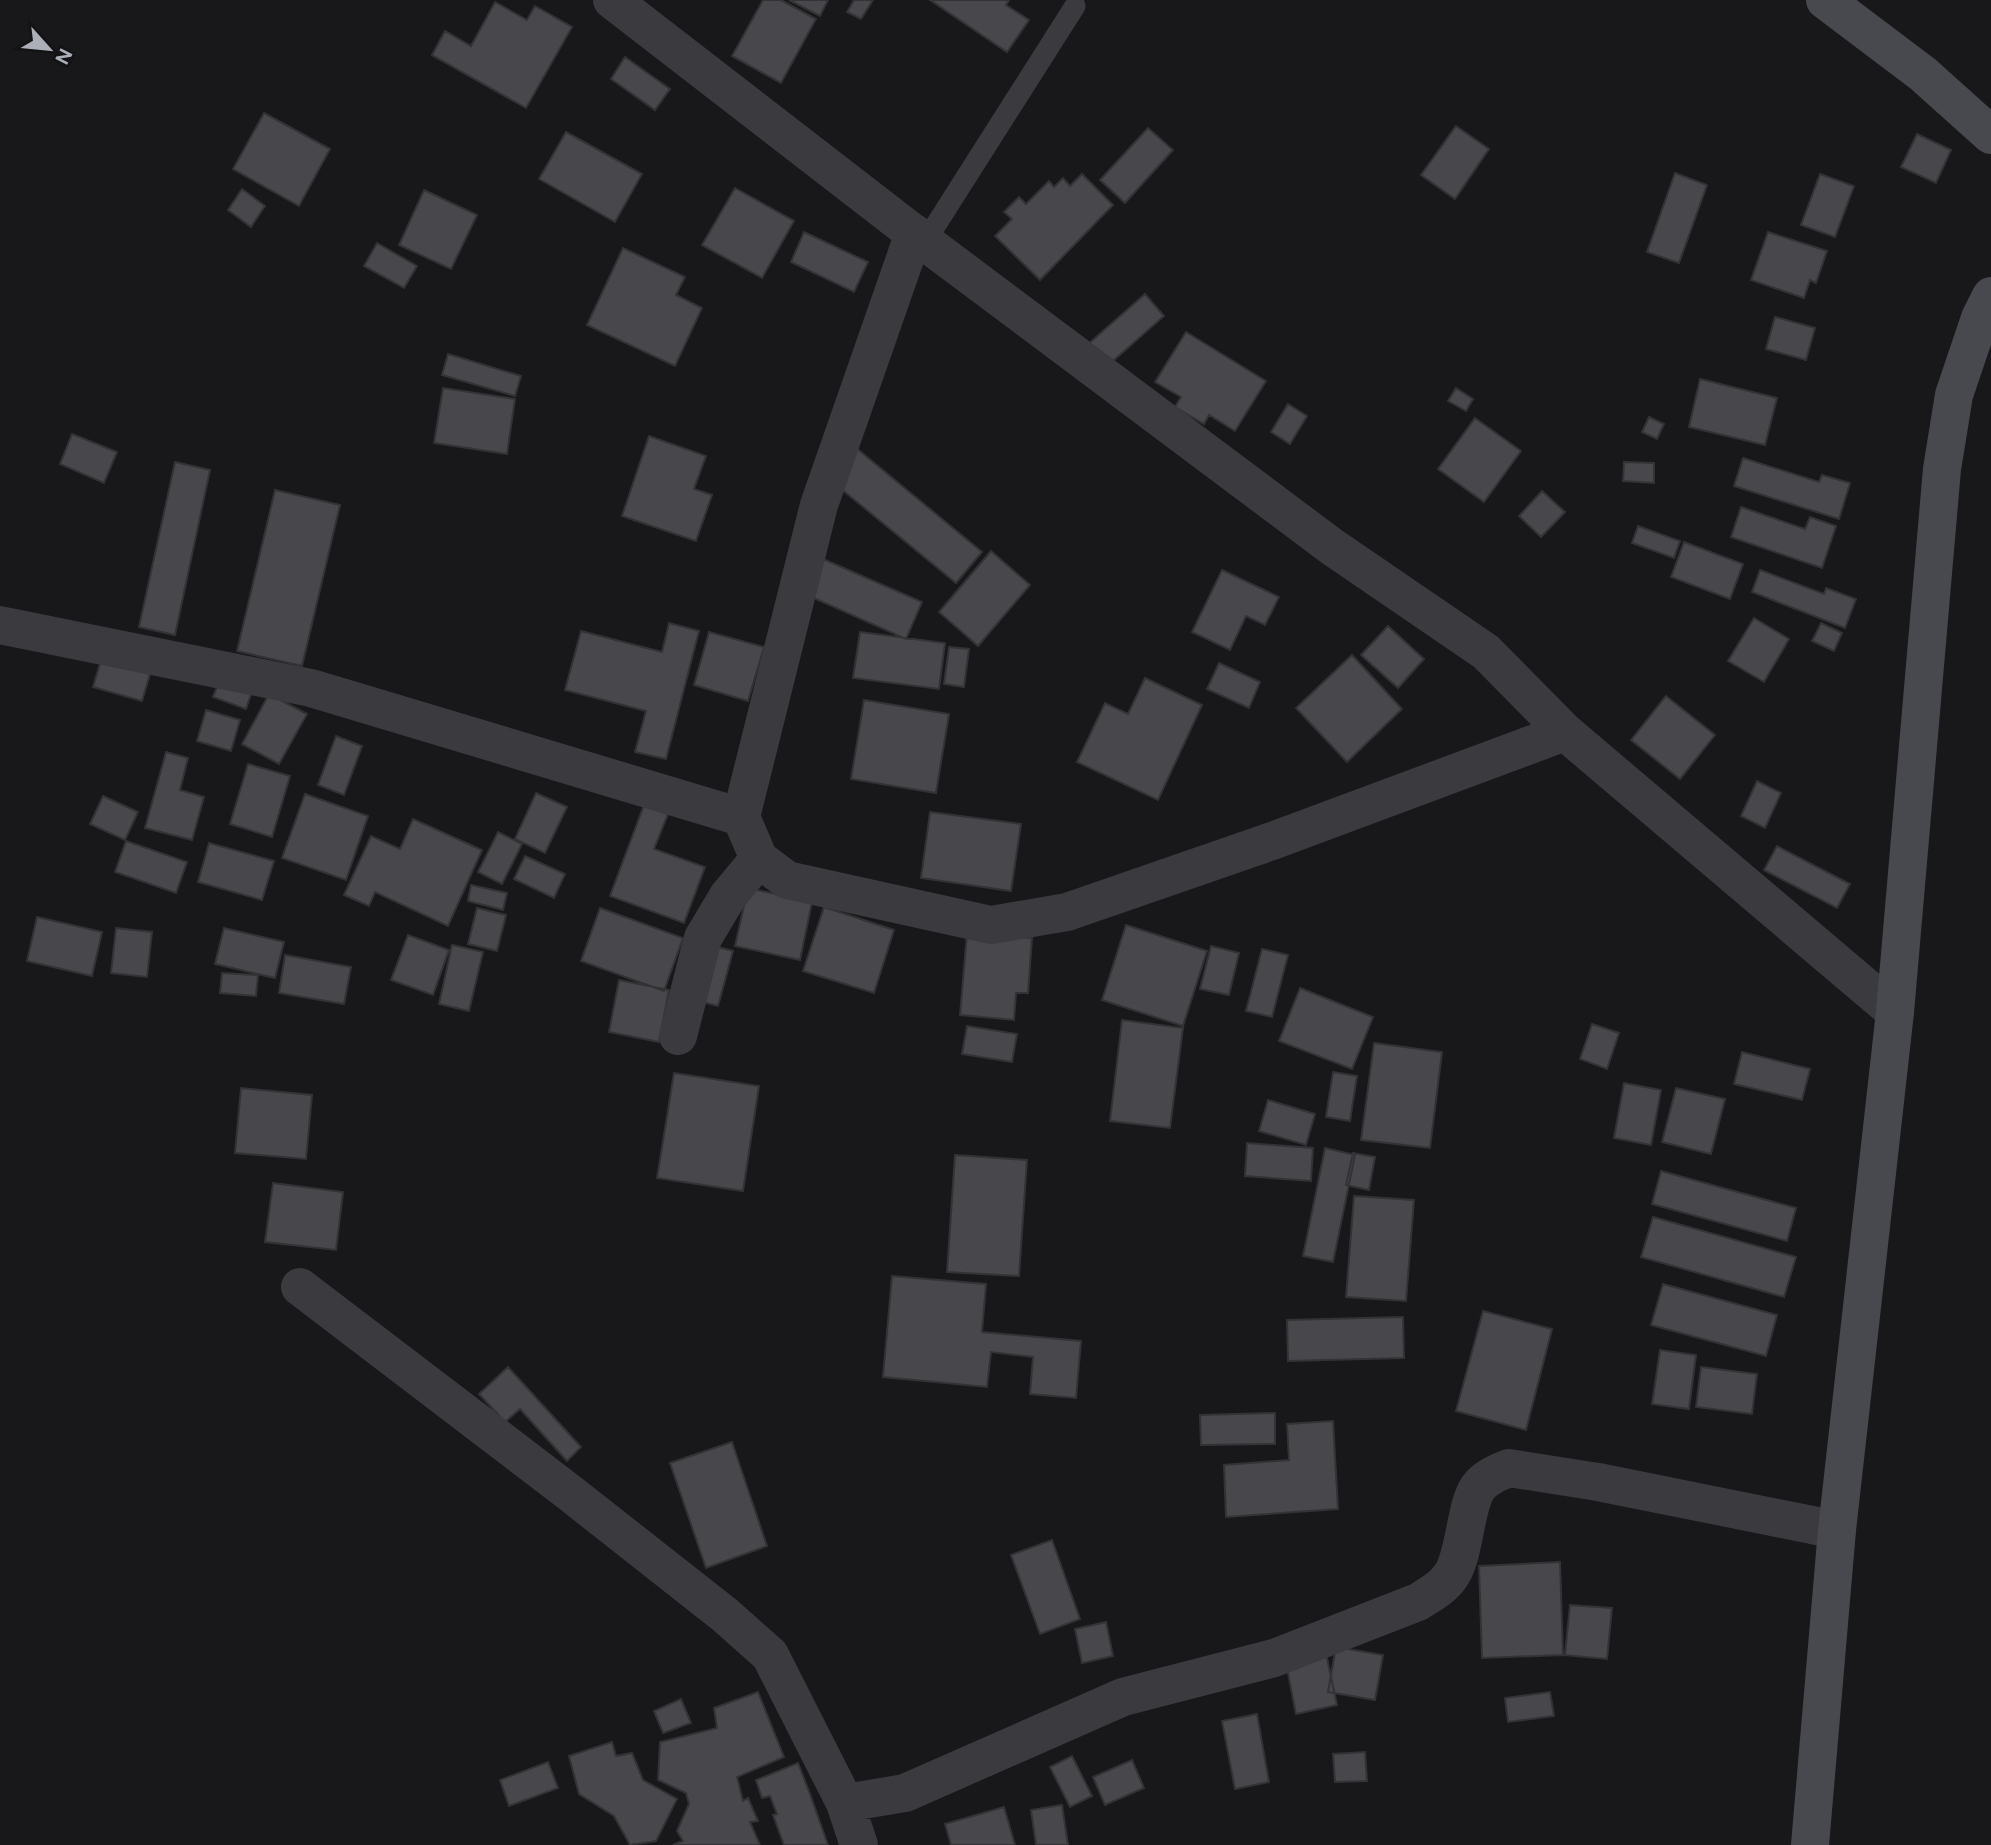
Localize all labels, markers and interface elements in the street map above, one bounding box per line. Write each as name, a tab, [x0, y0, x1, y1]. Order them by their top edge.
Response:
north arrow	[14, 14, 84, 84]
text: N	[50, 45, 77, 68]

